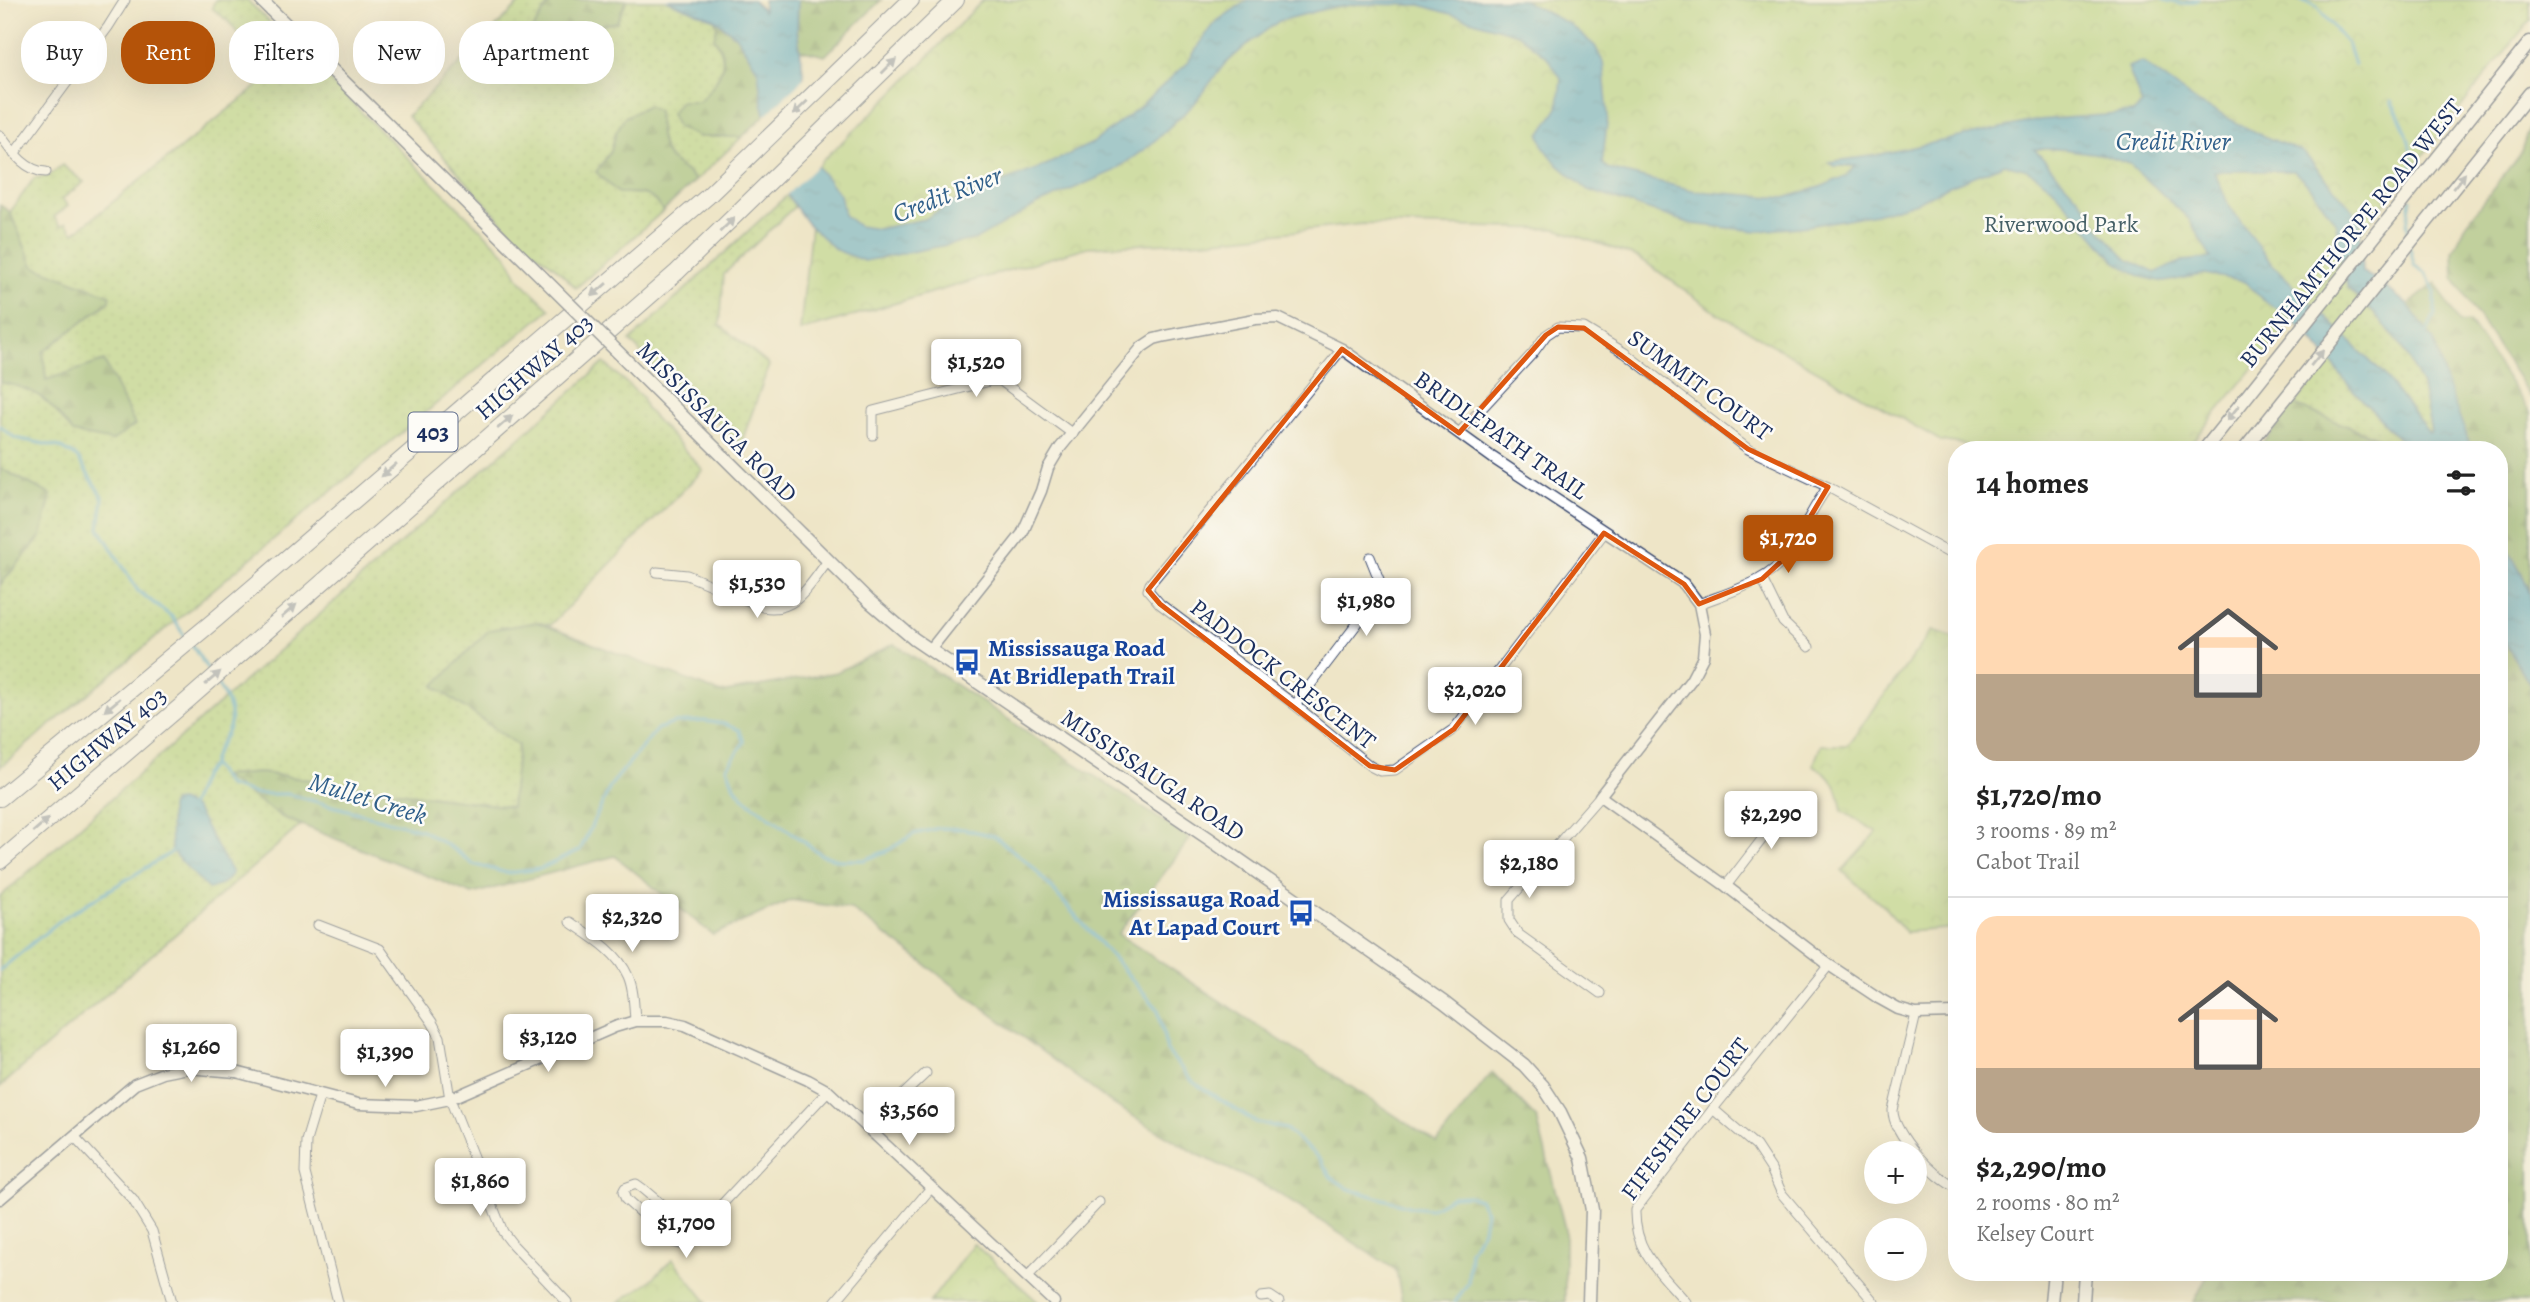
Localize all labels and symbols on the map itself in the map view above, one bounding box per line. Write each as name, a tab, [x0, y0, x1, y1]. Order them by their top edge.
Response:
one-way arrow	[880, 58, 897, 74]
street label: BURNHAMTHORPE ROAD WEST	[2232, 92, 2470, 374]
one-way arrow	[791, 100, 808, 117]
water label: Credit River	[2116, 124, 2231, 159]
water label: Credit River	[887, 157, 1008, 231]
one-way arrow	[2452, 172, 2467, 190]
park label: Riverwood Park	[1984, 208, 2139, 240]
one-way arrow	[718, 217, 735, 234]
one-way arrow	[590, 282, 608, 298]
street label: HIGHWAY 403	[468, 307, 600, 427]
street label: SUMMIT COURT	[1621, 322, 1779, 448]
street label: MISSISSAUGA ROAD	[630, 335, 804, 509]
pin: $1,520	[919, 340, 1033, 399]
one-way arrow	[2310, 350, 2325, 368]
street label: BRIDLEPATH TRAIL	[1408, 363, 1595, 507]
one-way arrow	[2226, 404, 2241, 422]
road number: 403	[408, 412, 458, 452]
one-way arrow	[497, 415, 514, 430]
one-way arrow	[381, 462, 398, 477]
pin: $1,720	[1731, 516, 1845, 575]
pin: $1,530	[700, 560, 814, 620]
pin: $1,980	[1309, 578, 1423, 638]
street label: PADDOCK CRESCENT	[1184, 591, 1382, 757]
one-way arrow	[280, 603, 298, 619]
place label: Mississauga Road At Bridlepath Trail	[987, 632, 1175, 692]
bus stop icon: Mississauga Road At Bridlepath Trail	[952, 647, 982, 677]
pin: $2,020	[1418, 668, 1532, 727]
one-way arrow	[204, 670, 222, 686]
street label: HIGHWAY 403	[41, 680, 173, 798]
one-way arrow	[104, 697, 121, 712]
street label: MISSISSAUGA ROAD	[1055, 702, 1251, 848]
water label: Mullet Creek	[305, 764, 431, 833]
pin: $2,290	[1714, 792, 1828, 851]
one-way arrow	[32, 817, 50, 833]
pin: $2,180	[1472, 841, 1586, 900]
place label: Mississauga Road At Lapad Court	[1103, 883, 1280, 943]
pin: $2,320	[575, 894, 689, 954]
bus stop icon: Mississauga Road At Lapad Court	[1286, 898, 1316, 928]
pin: $3,120	[491, 1014, 605, 1074]
pin: $1,260	[134, 1024, 248, 1084]
pin: $1,390	[328, 1030, 442, 1089]
street label: FIFESHIRE COURT	[1613, 1031, 1757, 1207]
pin: $3,560	[852, 1088, 966, 1147]
pin: $1,860	[423, 1158, 537, 1218]
pin: $1,700	[629, 1200, 743, 1260]

